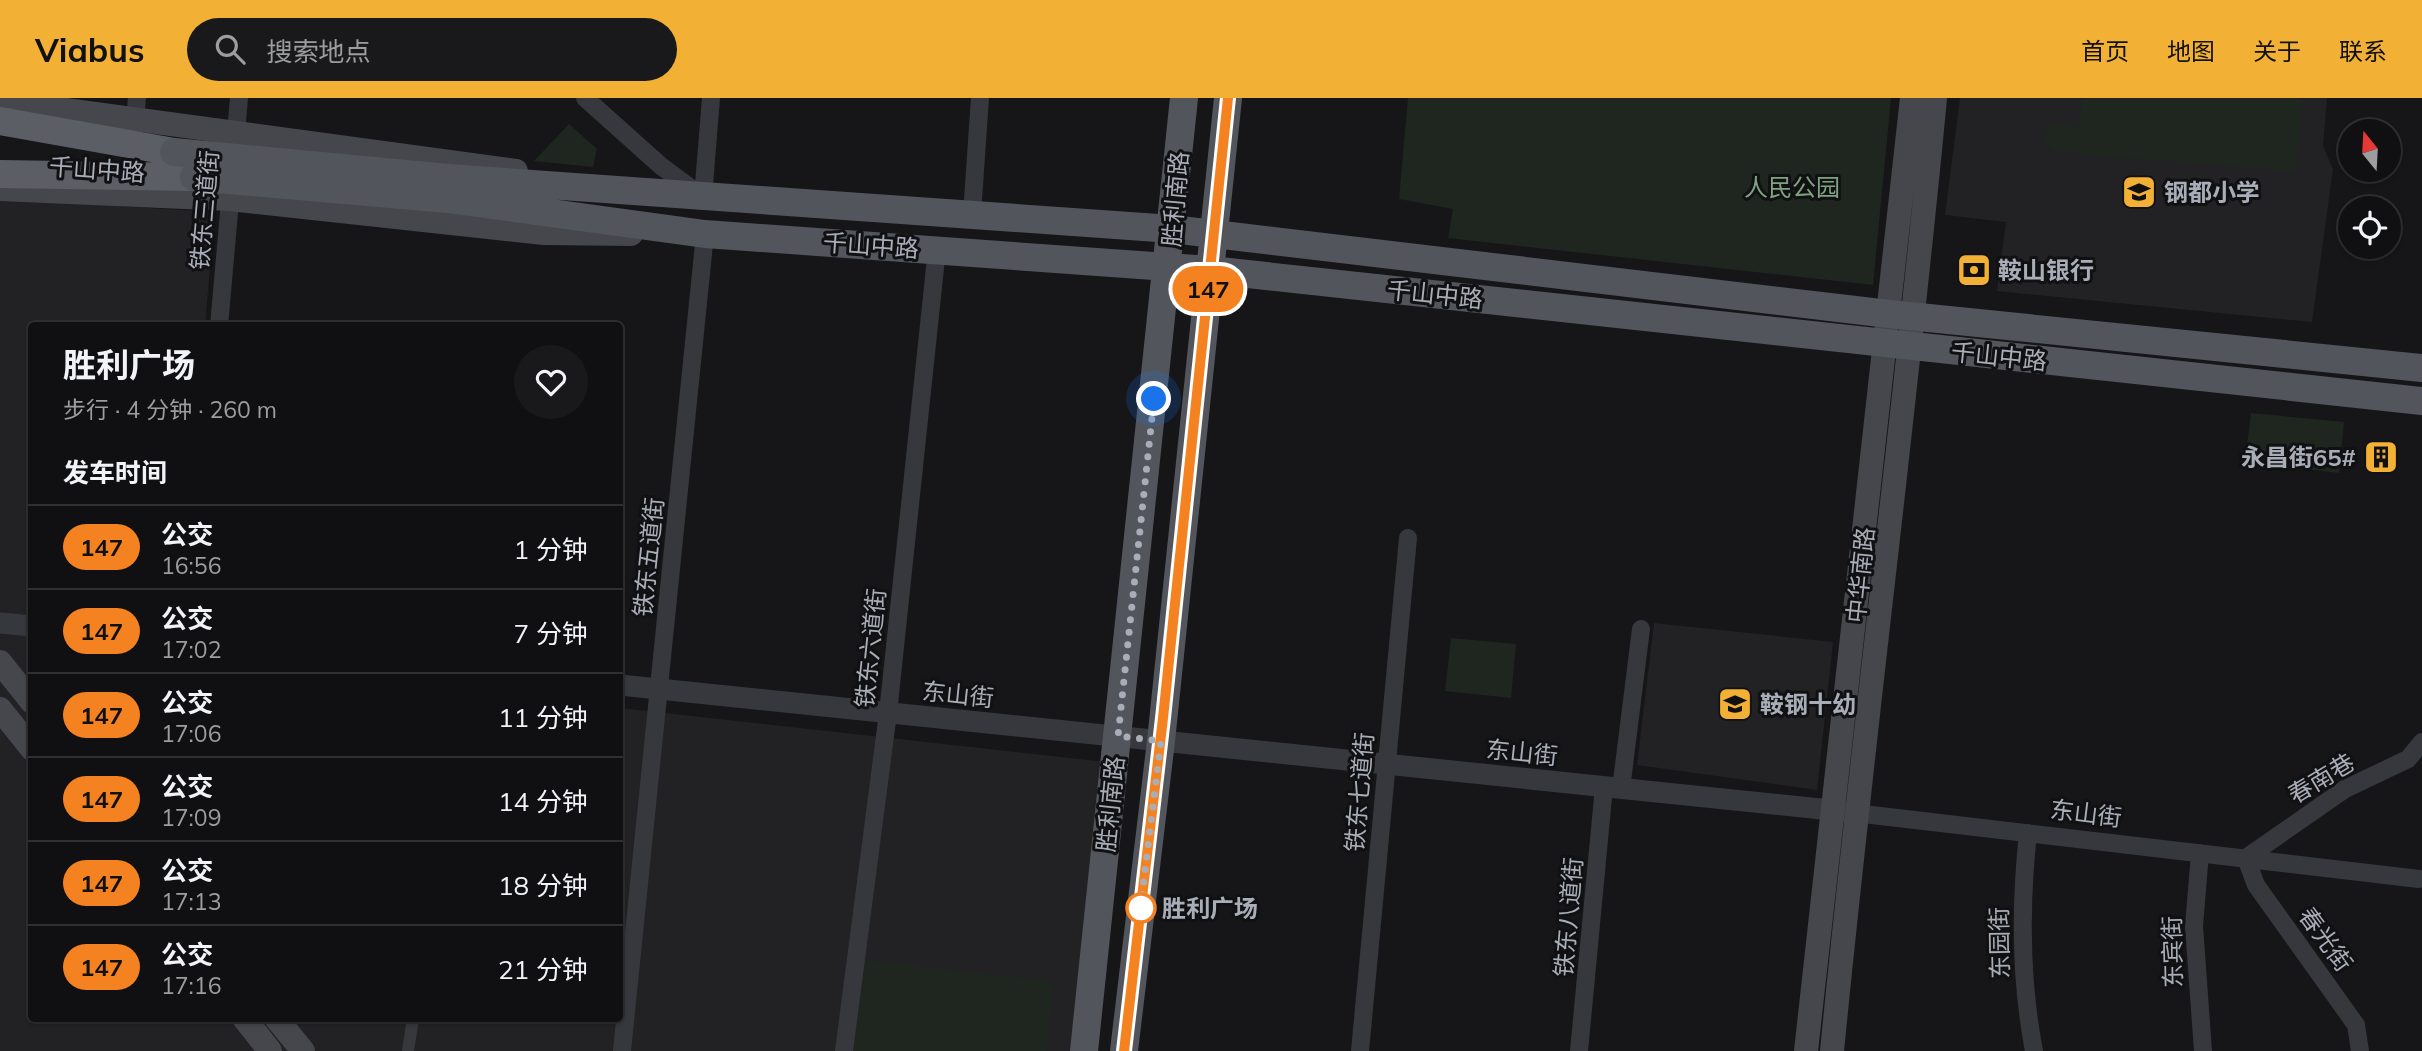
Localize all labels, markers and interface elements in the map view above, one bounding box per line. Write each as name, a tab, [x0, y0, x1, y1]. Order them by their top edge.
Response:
search box	[187, 18, 677, 81]
text: Viabus	[35, 29, 145, 70]
icon: search	[211, 30, 249, 68]
text: 搜索地点	[267, 35, 371, 68]
text: 首页	[2081, 36, 2129, 66]
text: 地图	[2167, 36, 2215, 66]
text: 关于	[2253, 36, 2301, 66]
text: 联系	[2339, 36, 2387, 66]
north arrow	[2338, 119, 2401, 182]
map controls	[2338, 119, 2401, 259]
street label: 铁东三道街	[184, 149, 224, 271]
street label: 胜利南路	[1156, 150, 1194, 248]
street label: 千山中路	[48, 151, 146, 187]
park label: 人民公园	[1744, 172, 1840, 202]
school or university icon: 钢都小学	[2120, 173, 2158, 211]
place label: 钢都小学	[2164, 177, 2260, 207]
button: locate	[2338, 196, 2401, 259]
street label: 千山中路	[822, 227, 920, 263]
bank icon: 鞍山银行	[1955, 251, 1993, 289]
place label: 鞍山银行	[1998, 255, 2094, 285]
line badge: 147	[1168, 266, 1248, 312]
text: 147	[1186, 274, 1230, 304]
street label: 千山中路	[1386, 274, 1484, 314]
street label: 千山中路	[1950, 336, 2048, 376]
text: 胜利广场	[63, 344, 195, 385]
button: heart	[514, 345, 588, 419]
your location	[1136, 381, 1171, 416]
text: 步行 · 4 分钟 · 260 m	[63, 395, 277, 424]
building icon: 永昌街65#	[2362, 438, 2400, 476]
place label: 永昌街65#	[2241, 442, 2356, 472]
text: 发车时间	[63, 456, 167, 489]
street label: 铁东五道街	[627, 496, 669, 618]
text: 公交	[161, 518, 213, 551]
street label: 中华南路	[1840, 526, 1880, 624]
text: 147	[80, 532, 123, 562]
text: 1 分钟	[514, 533, 588, 566]
text: 16:56	[161, 551, 221, 580]
street label: 铁东六道街	[849, 587, 891, 709]
text: 公交	[161, 602, 213, 635]
text: 147	[80, 616, 123, 646]
text: 7 分钟	[514, 617, 588, 650]
text: 17:02	[161, 635, 221, 664]
street label: 东山街	[921, 675, 995, 713]
school or university icon: 鞍钢十幼	[1716, 685, 1754, 723]
text: 公交	[161, 686, 213, 719]
place label: 鞍钢十幼	[1760, 689, 1856, 719]
text: 147	[80, 700, 123, 730]
text: 11 分钟	[498, 701, 588, 734]
text: 17:06	[161, 719, 221, 748]
street label: 铁东七道街	[1339, 731, 1379, 853]
street label: 东山街	[1485, 733, 1559, 771]
street label: 春南巷	[2282, 747, 2360, 809]
street label: 胜利南路	[1090, 755, 1130, 853]
text: 公交	[161, 770, 213, 803]
text: 147	[80, 784, 123, 814]
text: 14 分钟	[498, 785, 588, 818]
street label: 东山街	[2048, 794, 2124, 832]
text: 17:09	[161, 803, 221, 832]
text: 公交	[161, 854, 213, 887]
street label: 铁东八道街	[1548, 856, 1588, 978]
text: 147	[80, 868, 123, 898]
text: 18 分钟	[498, 869, 588, 902]
text: 17:13	[161, 887, 221, 916]
marker: 胜利广场	[1126, 893, 1156, 923]
place label: 胜利广场	[1162, 893, 1258, 923]
street label: 春光街	[2293, 901, 2359, 977]
street label: 东园街	[1983, 907, 2015, 979]
street label: 东宾街	[2156, 916, 2188, 988]
text: 公交	[161, 938, 213, 971]
text: 147	[80, 952, 123, 982]
text: 21 分钟	[498, 953, 588, 986]
text: 17:16	[161, 971, 221, 1000]

